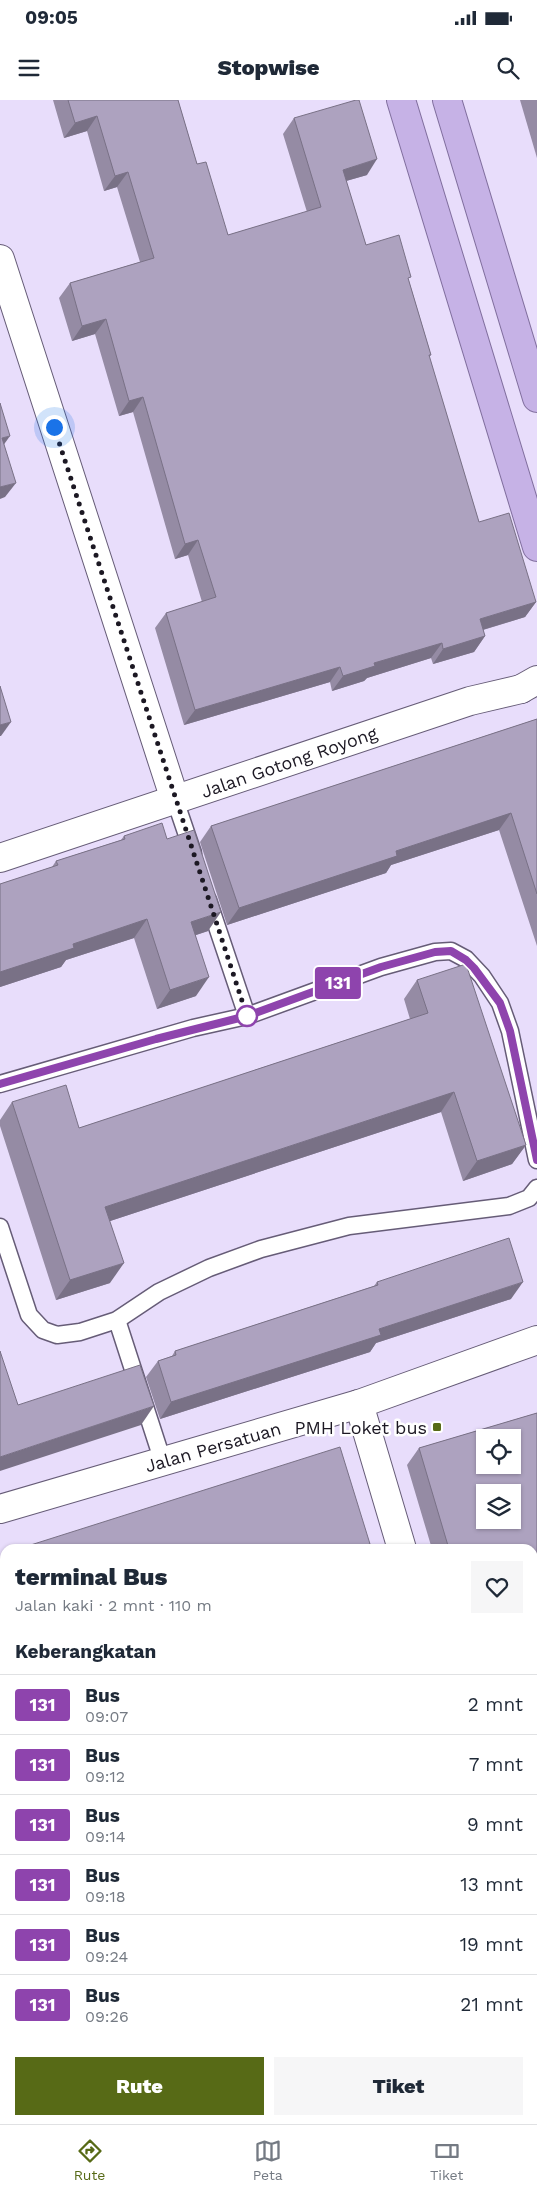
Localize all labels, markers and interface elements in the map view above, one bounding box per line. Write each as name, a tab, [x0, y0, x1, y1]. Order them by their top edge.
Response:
text: 09:05	[25, 6, 78, 29]
icon: menu	[15, 54, 43, 82]
icon: search	[494, 54, 522, 82]
text: Stopwise	[217, 55, 320, 80]
your location	[42, 415, 67, 440]
street label: Jalan Gotong Royong	[198, 722, 380, 802]
line badge: 131	[309, 967, 367, 999]
text: 131	[325, 972, 351, 993]
unlabelled marker	[236, 1005, 258, 1027]
place label: PMH Loket bus	[294, 1417, 427, 1438]
street label: Jalan Persatuan	[143, 1418, 283, 1476]
marker: PMH Loket bus	[431, 1421, 443, 1433]
map controls	[476, 1429, 521, 1529]
button: locate	[476, 1429, 521, 1474]
button: layers	[476, 1484, 521, 1529]
button: heart	[471, 1561, 523, 1613]
text: terminal Bus	[15, 1563, 167, 1591]
text: Jalan kaki · 2 mnt · 110 m	[15, 1596, 212, 1615]
text: Keberangkatan	[15, 1640, 156, 1663]
text: Bus	[85, 1684, 120, 1707]
text: 2 mnt	[468, 1693, 523, 1716]
text: 131	[29, 1694, 56, 1715]
text: 09:07	[85, 1707, 128, 1726]
text: Bus	[85, 1744, 120, 1767]
text: 7 mnt	[469, 1753, 523, 1776]
text: 131	[29, 1754, 56, 1775]
text: 09:12	[85, 1767, 125, 1786]
text: Bus	[85, 1804, 120, 1827]
text: 9 mnt	[467, 1813, 523, 1836]
text: 131	[29, 1814, 56, 1835]
text: 09:14	[85, 1827, 126, 1846]
text: Bus	[85, 1864, 120, 1887]
text: 13 mnt	[460, 1873, 523, 1896]
text: 131	[29, 1874, 56, 1895]
text: 09:18	[85, 1887, 126, 1906]
text: Bus	[85, 1924, 120, 1947]
text: 19 mnt	[460, 1933, 523, 1956]
text: 131	[29, 1934, 56, 1955]
text: 09:24	[85, 1947, 128, 1966]
text: Bus	[85, 1984, 120, 2007]
text: 21 mnt	[460, 1993, 523, 2016]
text: 131	[29, 1994, 56, 2015]
text: 09:26	[85, 2007, 129, 2026]
button: Rute	[15, 2057, 264, 2115]
button: Tiket	[274, 2057, 523, 2115]
tab: Rute	[74, 2137, 105, 2183]
tab: Peta	[253, 2137, 283, 2183]
tab: Tiket	[430, 2137, 463, 2183]

